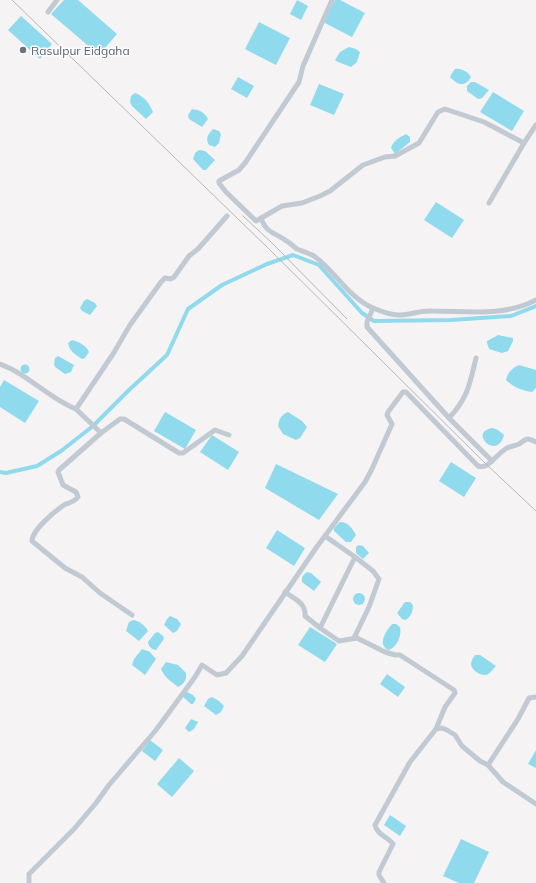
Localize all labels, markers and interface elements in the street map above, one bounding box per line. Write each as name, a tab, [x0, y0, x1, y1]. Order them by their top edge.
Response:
place label: Rasulpur Eidgaha	[31, 43, 130, 58]
marker: Rasulpur Eidgaha	[18, 45, 28, 55]

